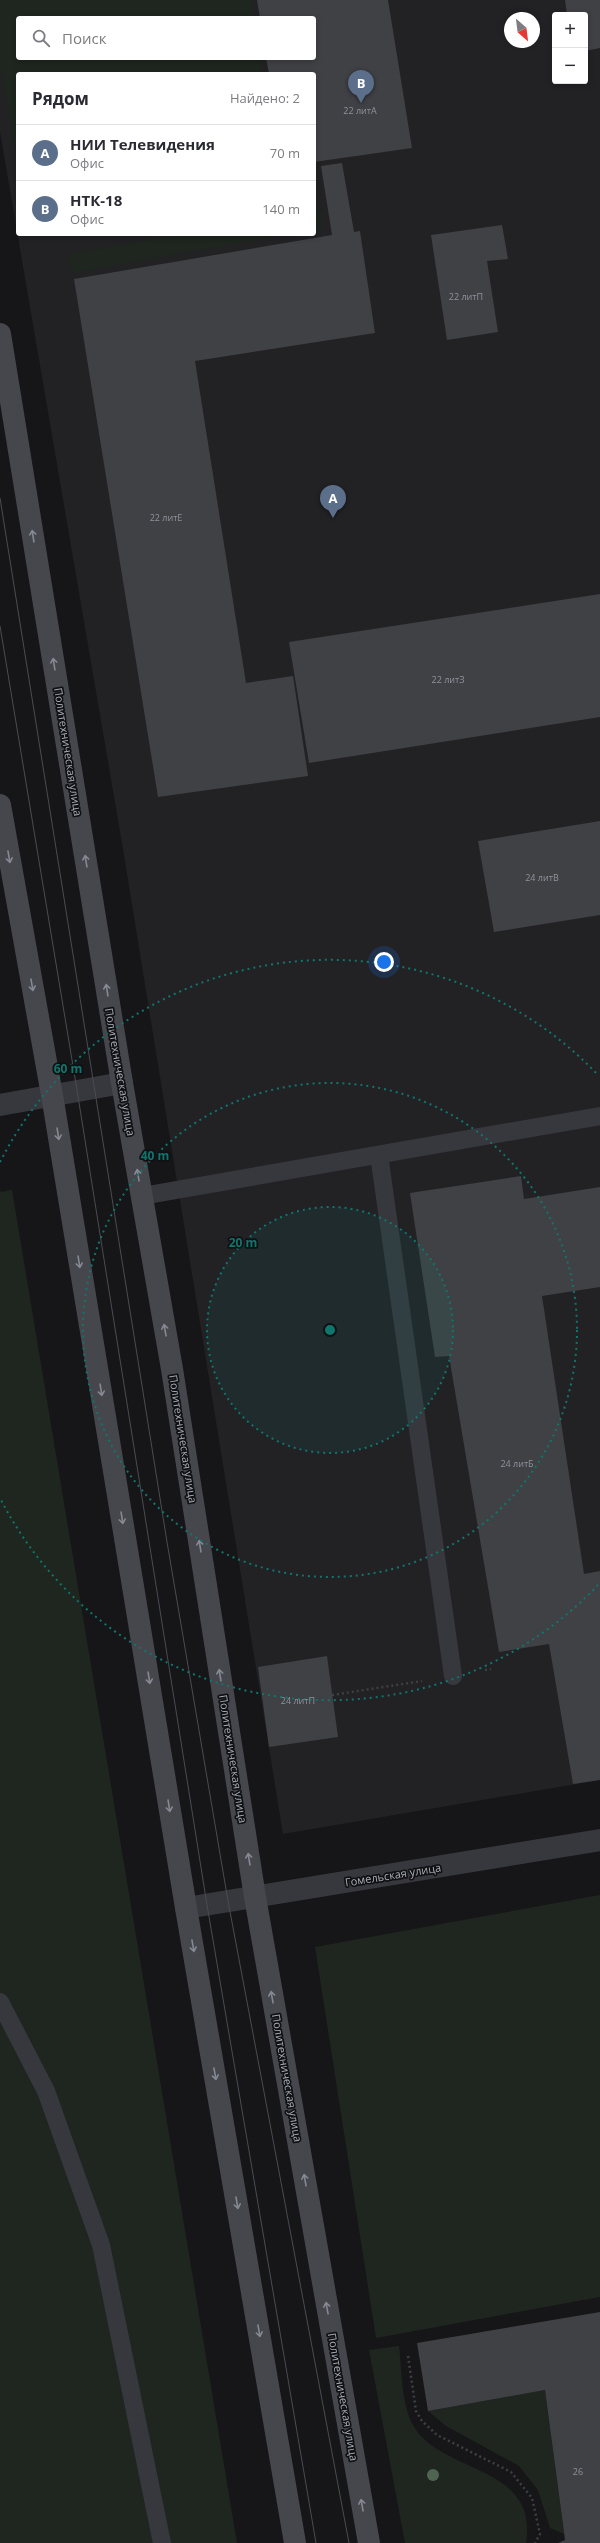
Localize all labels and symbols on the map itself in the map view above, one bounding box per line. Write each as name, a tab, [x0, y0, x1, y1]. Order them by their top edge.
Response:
north arrow	[504, 12, 540, 48]
pin: B	[348, 70, 374, 103]
house number: 22 литА	[343, 104, 377, 117]
house number: 22 литП	[449, 290, 483, 303]
pin: A	[320, 485, 346, 518]
house number: 22 литЕ	[150, 511, 182, 524]
one-way arrow	[29, 530, 37, 543]
one-way arrow	[50, 658, 58, 671]
house number: 22 литЗ	[432, 673, 465, 686]
street label: Политехническая улица	[51, 687, 86, 817]
one-way arrow	[6, 851, 14, 864]
one-way arrow	[82, 855, 90, 868]
house number: 24 литВ	[525, 871, 559, 884]
your location	[374, 952, 394, 972]
one-way arrow	[28, 979, 36, 992]
one-way arrow	[102, 984, 110, 997]
street label: Политехническая улица	[102, 1007, 139, 1137]
text: 60 m	[54, 1060, 82, 1077]
one-way arrow	[54, 1127, 62, 1140]
text: 40 m	[141, 1147, 169, 1164]
one-way arrow	[134, 1169, 142, 1182]
text: 20 m	[229, 1234, 257, 1251]
one-way arrow	[76, 1255, 84, 1268]
centre of rings	[323, 1323, 337, 1337]
one-way arrow	[161, 1324, 169, 1337]
street label: Политехническая улица	[166, 1374, 201, 1504]
one-way arrow	[97, 1383, 105, 1396]
house number: 24 литБ	[500, 1457, 534, 1470]
one-way arrow	[118, 1511, 126, 1524]
one-way arrow	[196, 1540, 204, 1553]
one-way arrow	[216, 1669, 224, 1682]
one-way arrow	[145, 1671, 153, 1684]
street label: Политехническая улица	[216, 1694, 251, 1824]
house number: 24 литП	[281, 1694, 315, 1707]
one-way arrow	[166, 1799, 174, 1812]
one-way arrow	[245, 1852, 253, 1865]
street label: Гомельская улица	[344, 1859, 442, 1890]
one-way arrow	[189, 1939, 197, 1952]
one-way arrow	[268, 1990, 276, 2003]
street label: Политехническая улица	[269, 2013, 306, 2143]
one-way arrow	[211, 2068, 219, 2081]
one-way arrow	[300, 2174, 308, 2187]
one-way arrow	[233, 2196, 241, 2209]
one-way arrow	[323, 2302, 331, 2315]
one-way arrow	[255, 2324, 263, 2337]
street label: Политехническая улица	[325, 2332, 362, 2462]
house number: 26	[573, 2465, 583, 2478]
one-way arrow	[358, 2498, 366, 2511]

